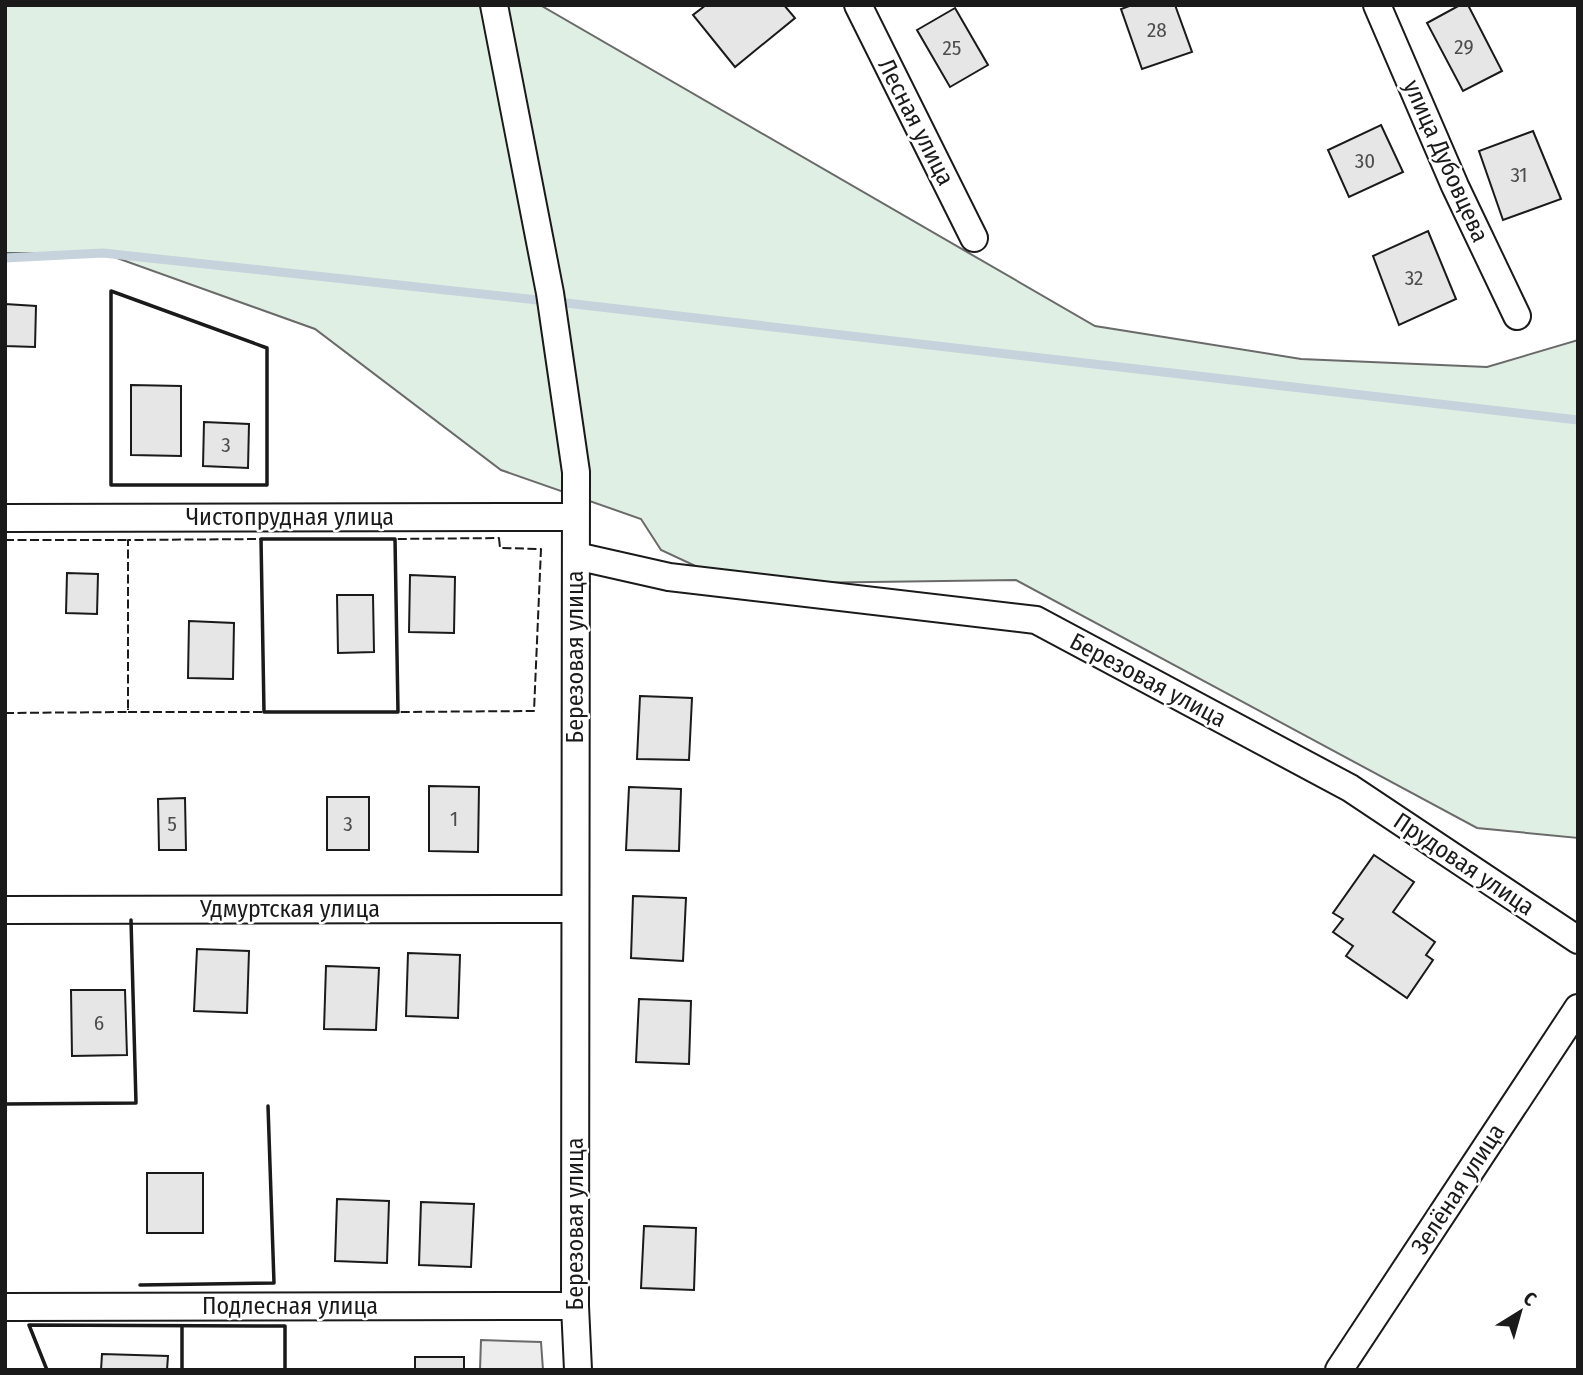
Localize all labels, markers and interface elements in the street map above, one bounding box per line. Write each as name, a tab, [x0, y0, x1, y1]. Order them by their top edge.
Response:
house number: 28	[1147, 17, 1167, 43]
house number: 29	[1454, 34, 1474, 60]
house number: 25	[943, 35, 961, 61]
street label: Лесная улица	[872, 54, 960, 190]
street label: улица Дубовцева	[1398, 75, 1494, 247]
house number: 30	[1355, 148, 1375, 174]
house number: 31	[1510, 162, 1528, 188]
house number: 32	[1405, 265, 1423, 291]
house number: 3	[221, 432, 231, 458]
street label: Чистопрудная улица	[186, 503, 394, 531]
street label: Березовая улица	[561, 571, 589, 743]
street label: Березовая улица	[1065, 627, 1231, 733]
house number: 1	[450, 806, 458, 832]
street label: Прудовая улица	[1388, 807, 1540, 921]
house number: 5	[167, 811, 177, 837]
house number: 3	[343, 811, 353, 837]
street label: Удмуртская улица	[199, 895, 380, 923]
house number: 6	[94, 1010, 104, 1036]
street label: Зелёная улица	[1406, 1119, 1510, 1259]
street label: Березовая улица	[561, 1138, 589, 1310]
north arrow	[1485, 1277, 1555, 1347]
text: С	[1519, 1287, 1541, 1311]
street label: Подлесная улица	[202, 1292, 378, 1320]

